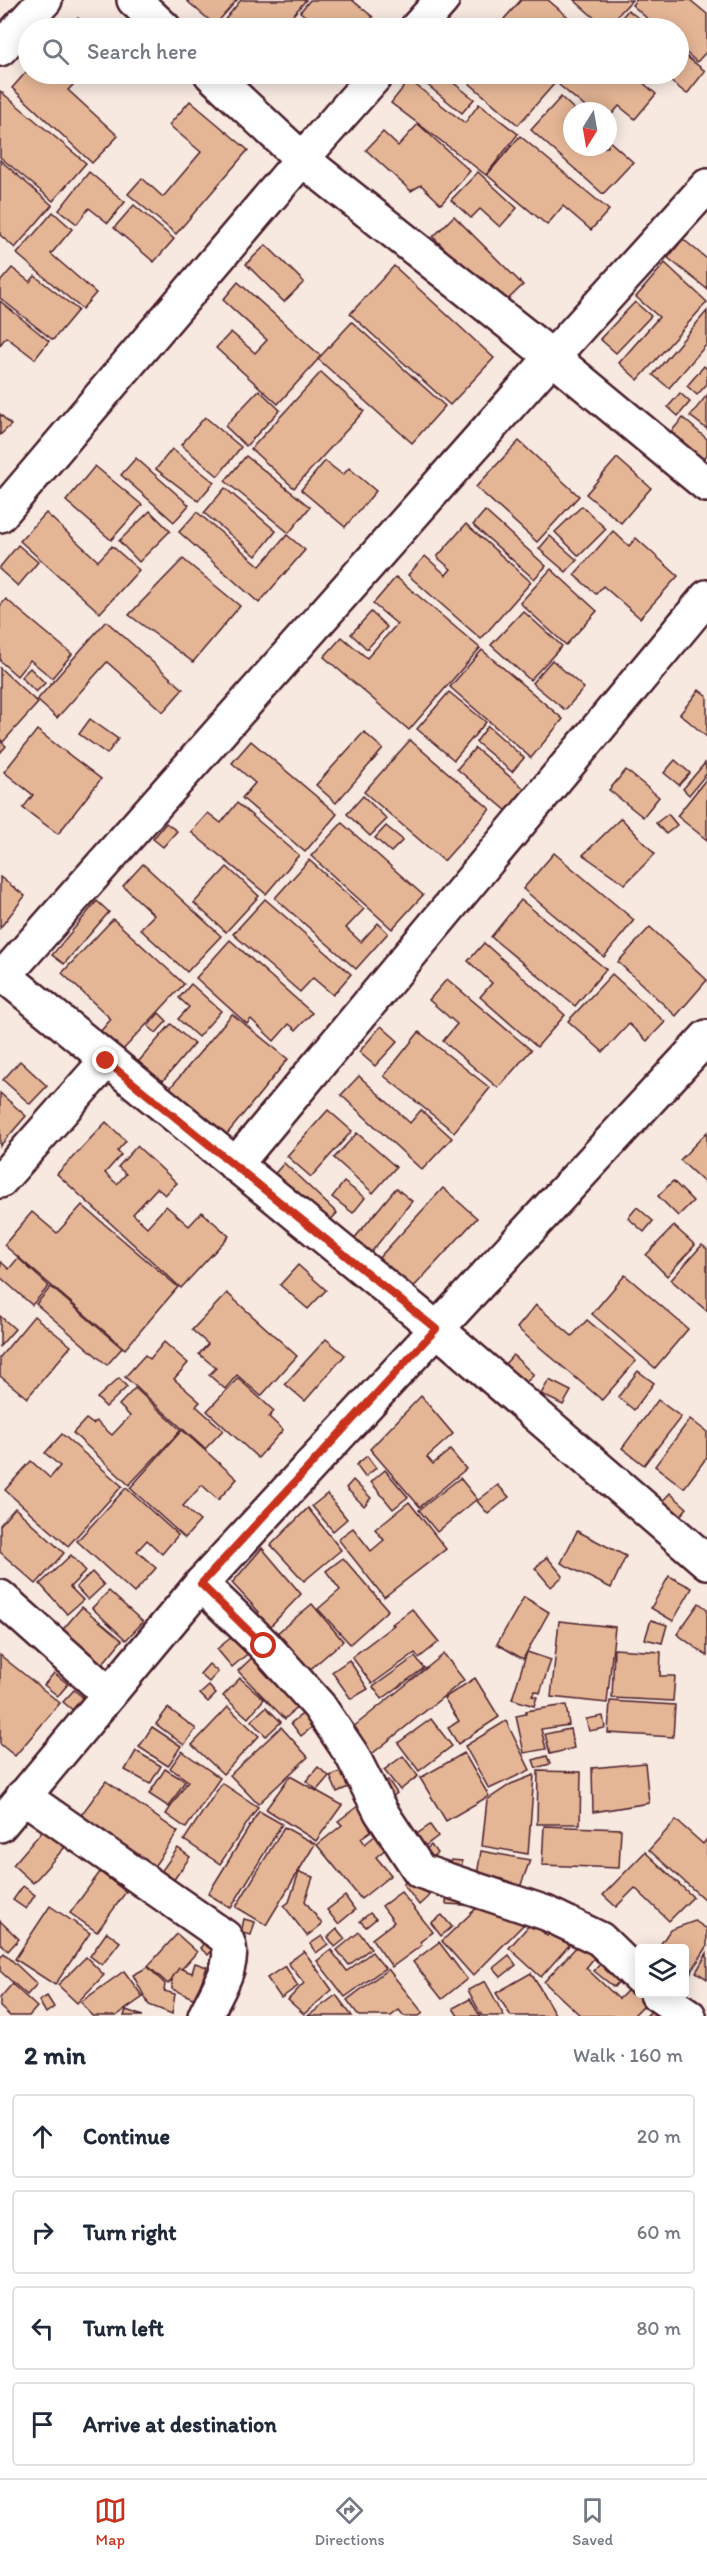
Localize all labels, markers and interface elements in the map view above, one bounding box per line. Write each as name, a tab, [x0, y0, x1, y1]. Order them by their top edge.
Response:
search box	[18, 18, 689, 84]
icon: search	[39, 35, 72, 68]
text: Search here	[87, 38, 197, 65]
north arrow	[563, 102, 617, 156]
route end	[92, 1047, 118, 1073]
route start	[250, 1632, 276, 1658]
map controls	[635, 1944, 689, 1998]
button: layers	[635, 1944, 689, 1998]
text: 2 min	[24, 2039, 86, 2071]
text: Walk · 160 m	[573, 2043, 683, 2067]
icon: ahead	[26, 2120, 59, 2153]
text: Continue	[83, 2123, 170, 2150]
text: 20 m	[637, 2124, 681, 2148]
icon: right	[26, 2216, 59, 2249]
text: Turn right	[83, 2219, 177, 2246]
text: 60 m	[637, 2220, 681, 2244]
icon: left	[26, 2312, 59, 2345]
text: Turn left	[83, 2315, 164, 2342]
text: 80 m	[636, 2316, 681, 2340]
icon: arrive	[26, 2408, 59, 2441]
text: Arrive at destination	[83, 2411, 277, 2438]
tab: Map	[94, 2494, 127, 2549]
tab: Directions	[314, 2494, 385, 2549]
tab: Saved	[572, 2494, 613, 2549]

